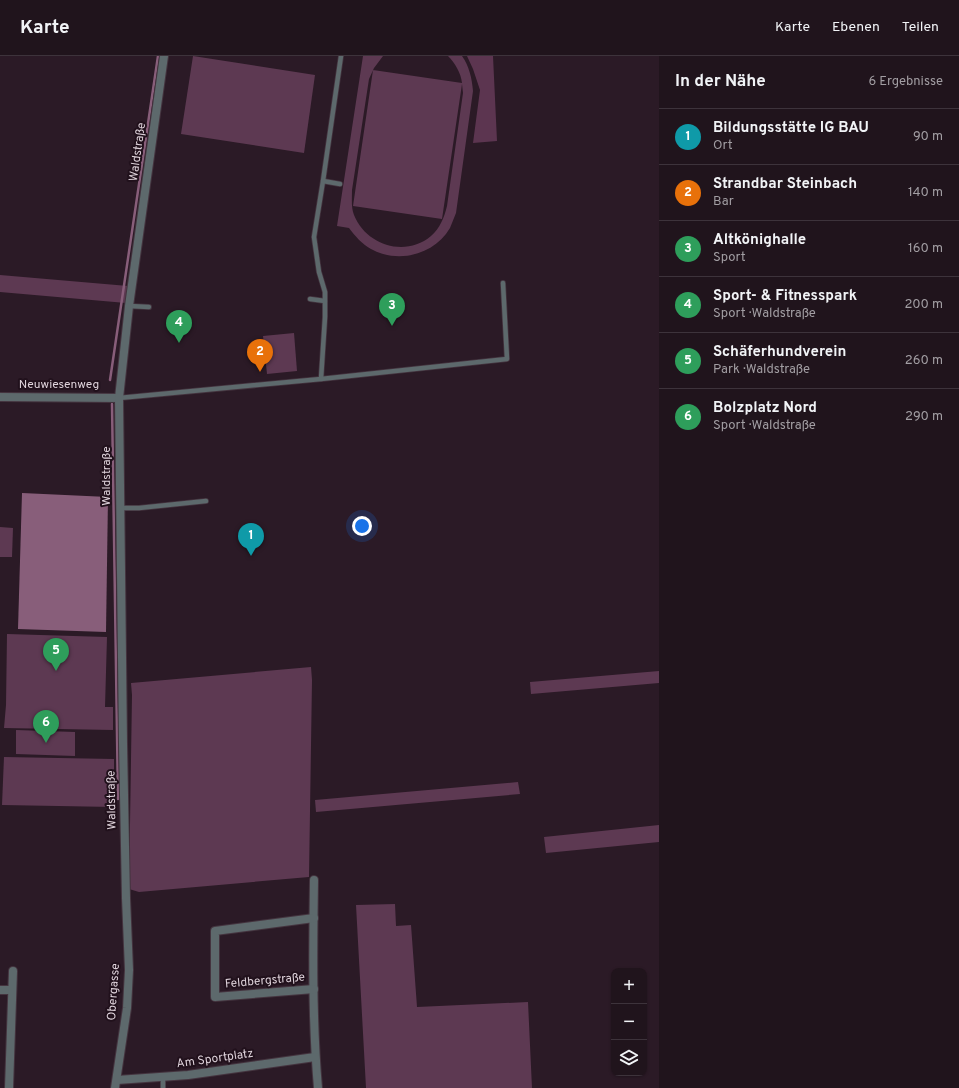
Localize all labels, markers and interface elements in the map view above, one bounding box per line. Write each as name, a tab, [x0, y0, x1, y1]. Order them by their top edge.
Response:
text: Karte	[20, 16, 70, 40]
text: Karte	[775, 19, 810, 36]
text: Ebenen	[832, 19, 880, 36]
text: Teilen	[902, 19, 939, 36]
text: In der Nähe	[675, 71, 766, 93]
text: 6 Ergebnisse	[869, 74, 943, 90]
text: Bildungsstätte IG BAU	[713, 119, 869, 138]
street label: Waldstraße	[126, 121, 150, 183]
text: 1	[685, 129, 691, 145]
text: 90 m	[913, 129, 943, 145]
text: Ort	[713, 138, 733, 154]
text: Strandbar Steinbach	[713, 175, 857, 194]
text: 2	[684, 185, 692, 201]
text: 140 m	[908, 185, 943, 201]
text: Bar	[713, 194, 734, 210]
text: Altkönighalle	[713, 231, 806, 250]
text: 3	[684, 241, 692, 257]
text: 160 m	[908, 241, 943, 257]
text: Sport	[713, 250, 746, 266]
text: Sport- & Fitnesspark	[713, 287, 857, 306]
pin: 3	[379, 293, 405, 326]
text: 4	[684, 297, 692, 313]
text: 200 m	[904, 297, 943, 313]
text: Sport · Waldstraße	[713, 306, 816, 322]
pin: 4	[166, 310, 192, 343]
pin: 2	[247, 339, 273, 372]
text: Schäferhundverein	[713, 343, 846, 362]
text: 5	[684, 353, 692, 369]
text: 260 m	[905, 353, 943, 369]
text: Park · Waldstraße	[713, 362, 810, 378]
street label: Neuwiesenweg	[19, 377, 99, 393]
text: Bolzplatz Nord	[713, 399, 817, 418]
text: 6	[684, 409, 692, 425]
text: 290 m	[905, 409, 943, 425]
text: Sport · Waldstraße	[713, 418, 816, 434]
street label: Waldstraße	[99, 446, 115, 506]
your location	[352, 516, 372, 536]
pin: 1	[238, 523, 264, 556]
pin: 5	[43, 638, 69, 671]
pin: 6	[33, 710, 59, 743]
street label: Waldstraße	[103, 770, 121, 830]
street label: Obergasse	[104, 963, 124, 1021]
map controls	[611, 968, 647, 1076]
button: +	[611, 968, 647, 1004]
street label: Feldbergstraße	[224, 970, 306, 992]
button: −	[611, 1004, 647, 1040]
button: layers	[611, 1040, 647, 1076]
street label: Am Sportplatz	[176, 1046, 254, 1072]

